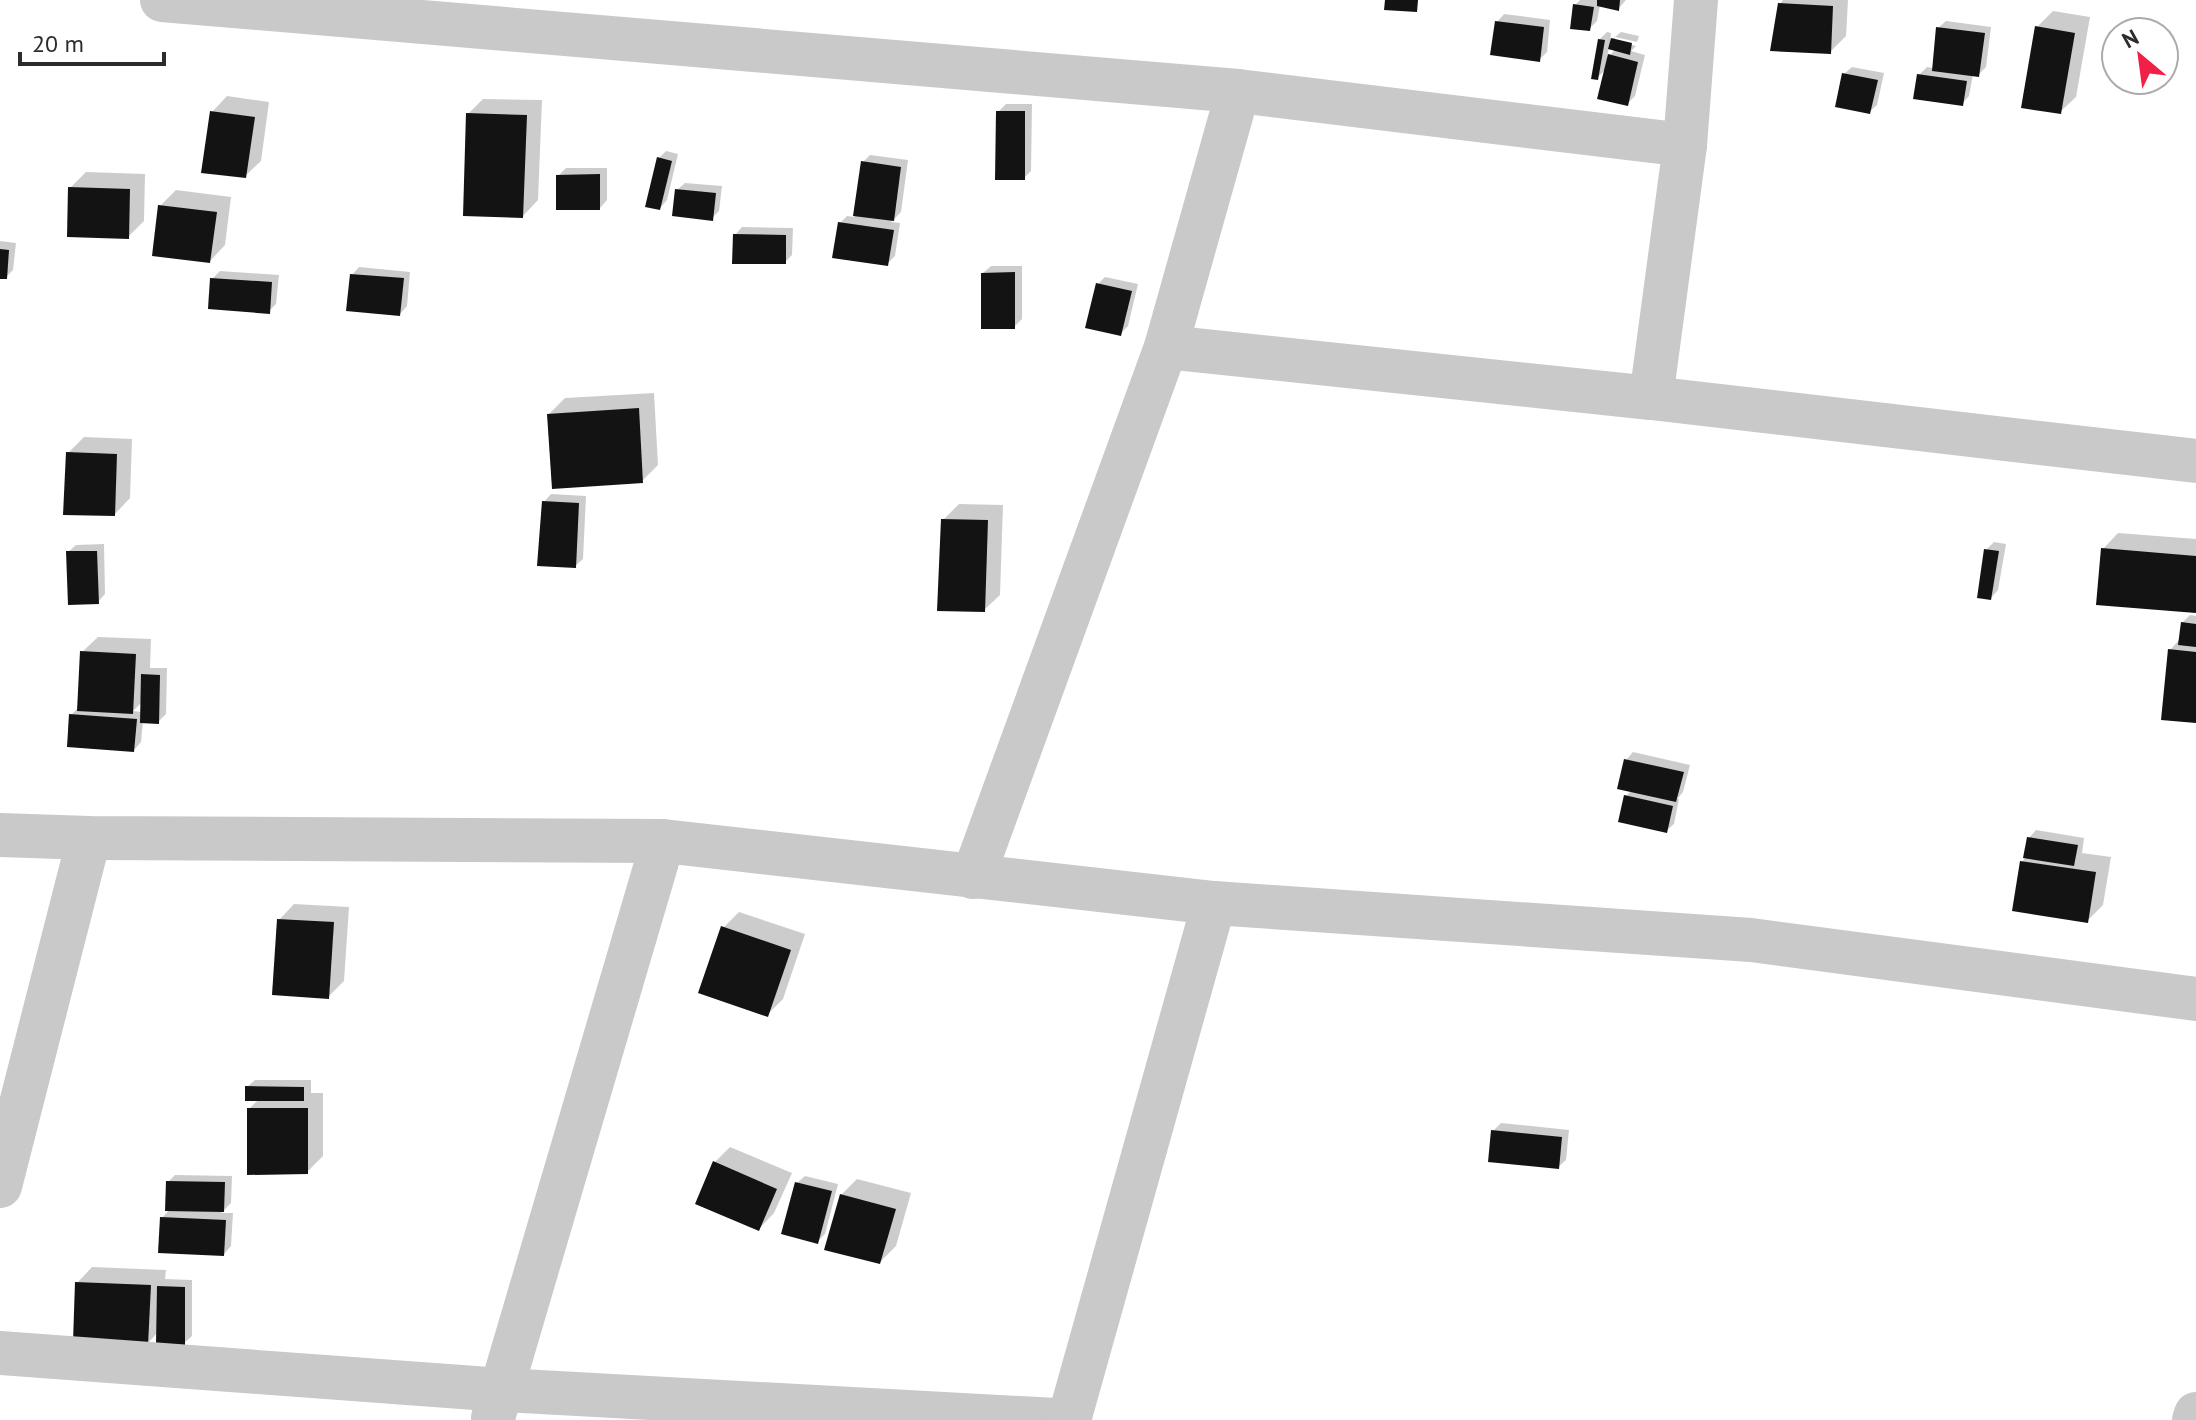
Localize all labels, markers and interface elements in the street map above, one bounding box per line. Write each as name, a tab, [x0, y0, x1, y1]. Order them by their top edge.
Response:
scale bar	[20, 16, 164, 66]
north arrow	[2100, 16, 2180, 96]
text: N	[2117, 23, 2143, 54]
text: 20 m	[32, 28, 84, 59]

